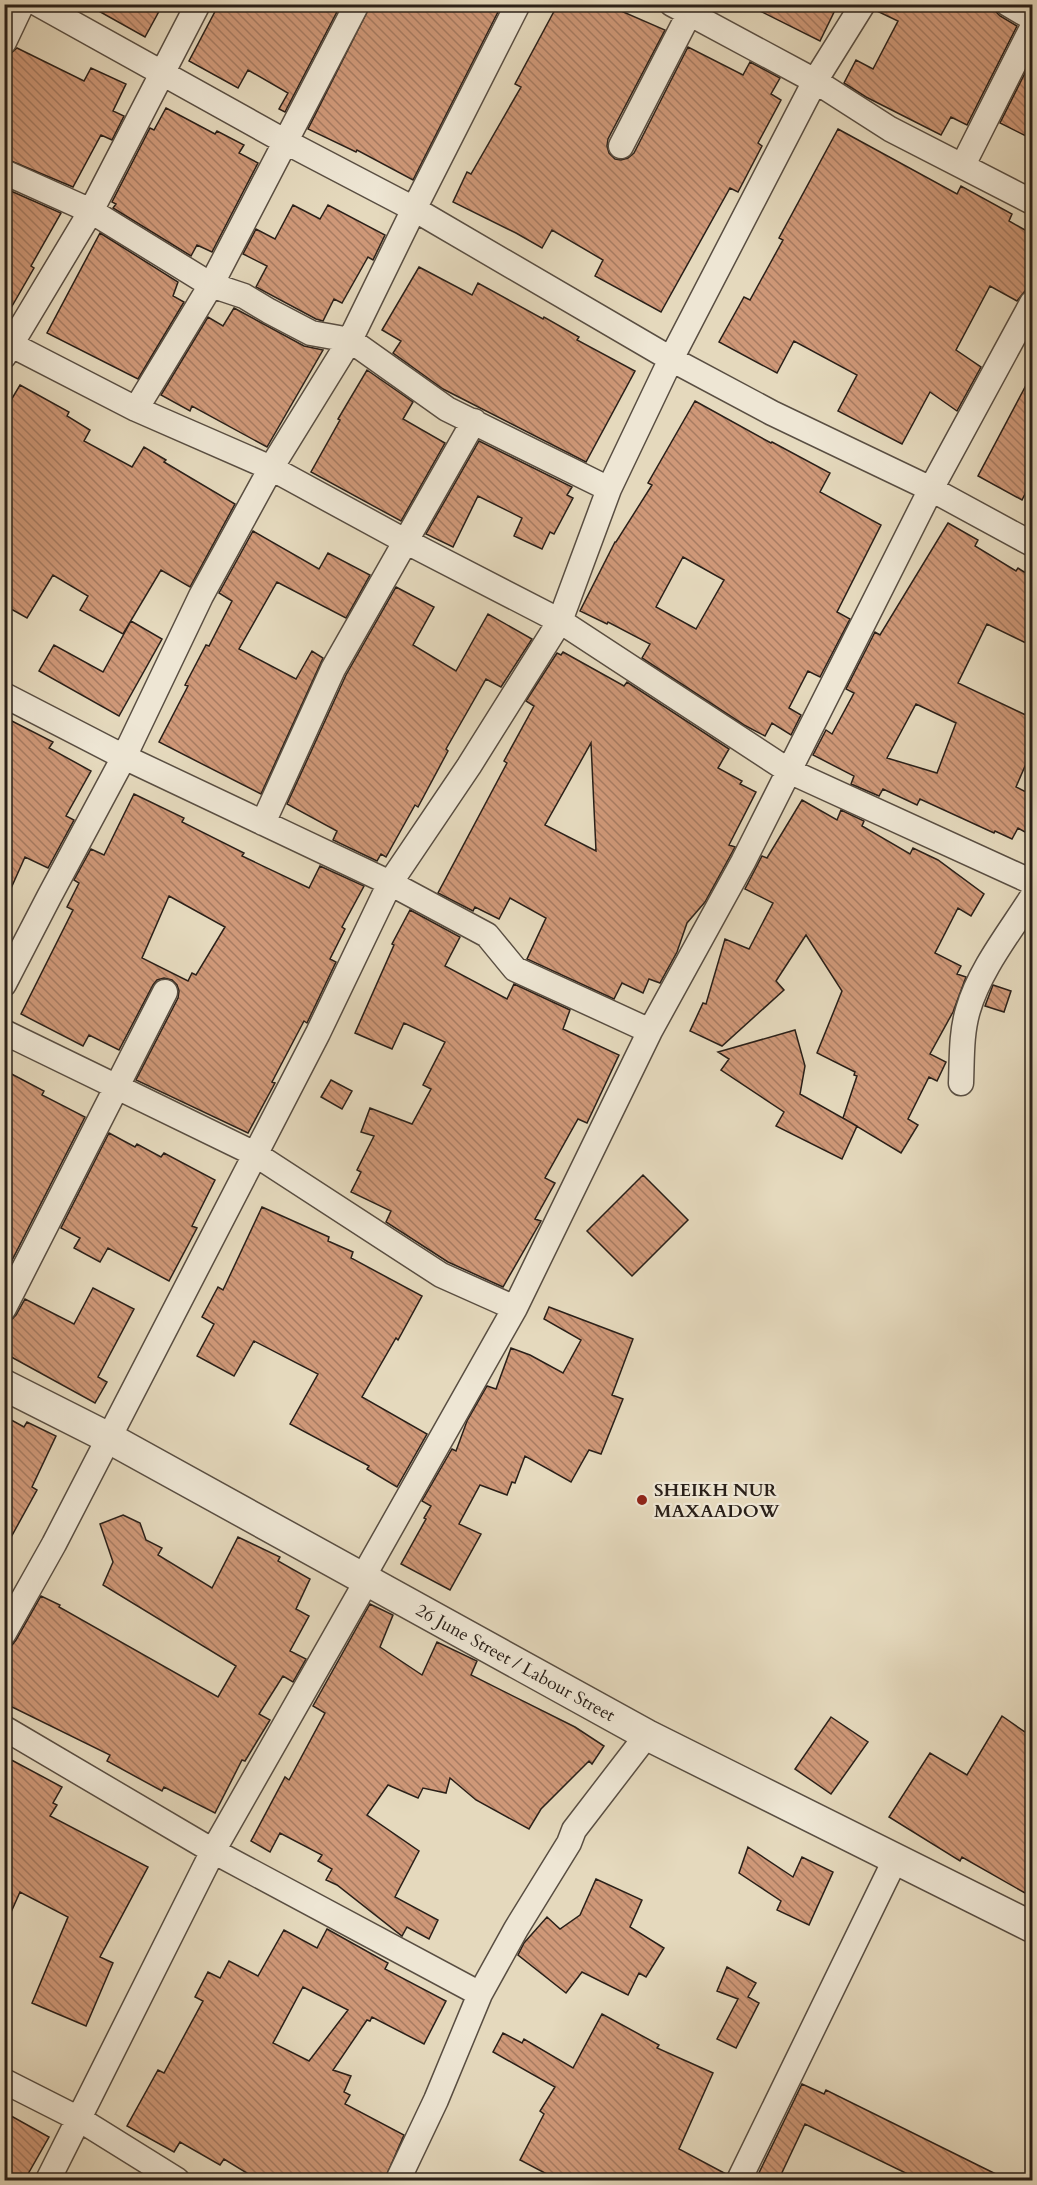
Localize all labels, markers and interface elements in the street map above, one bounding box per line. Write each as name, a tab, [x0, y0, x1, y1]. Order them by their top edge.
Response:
place label: SHEIKH NUR MAXAADOW	[654, 1478, 780, 1524]
marker: SHEIKH NUR MAXAADOW	[635, 1493, 649, 1507]
street label: 26 June Street / Labour Street	[411, 1598, 620, 1728]

